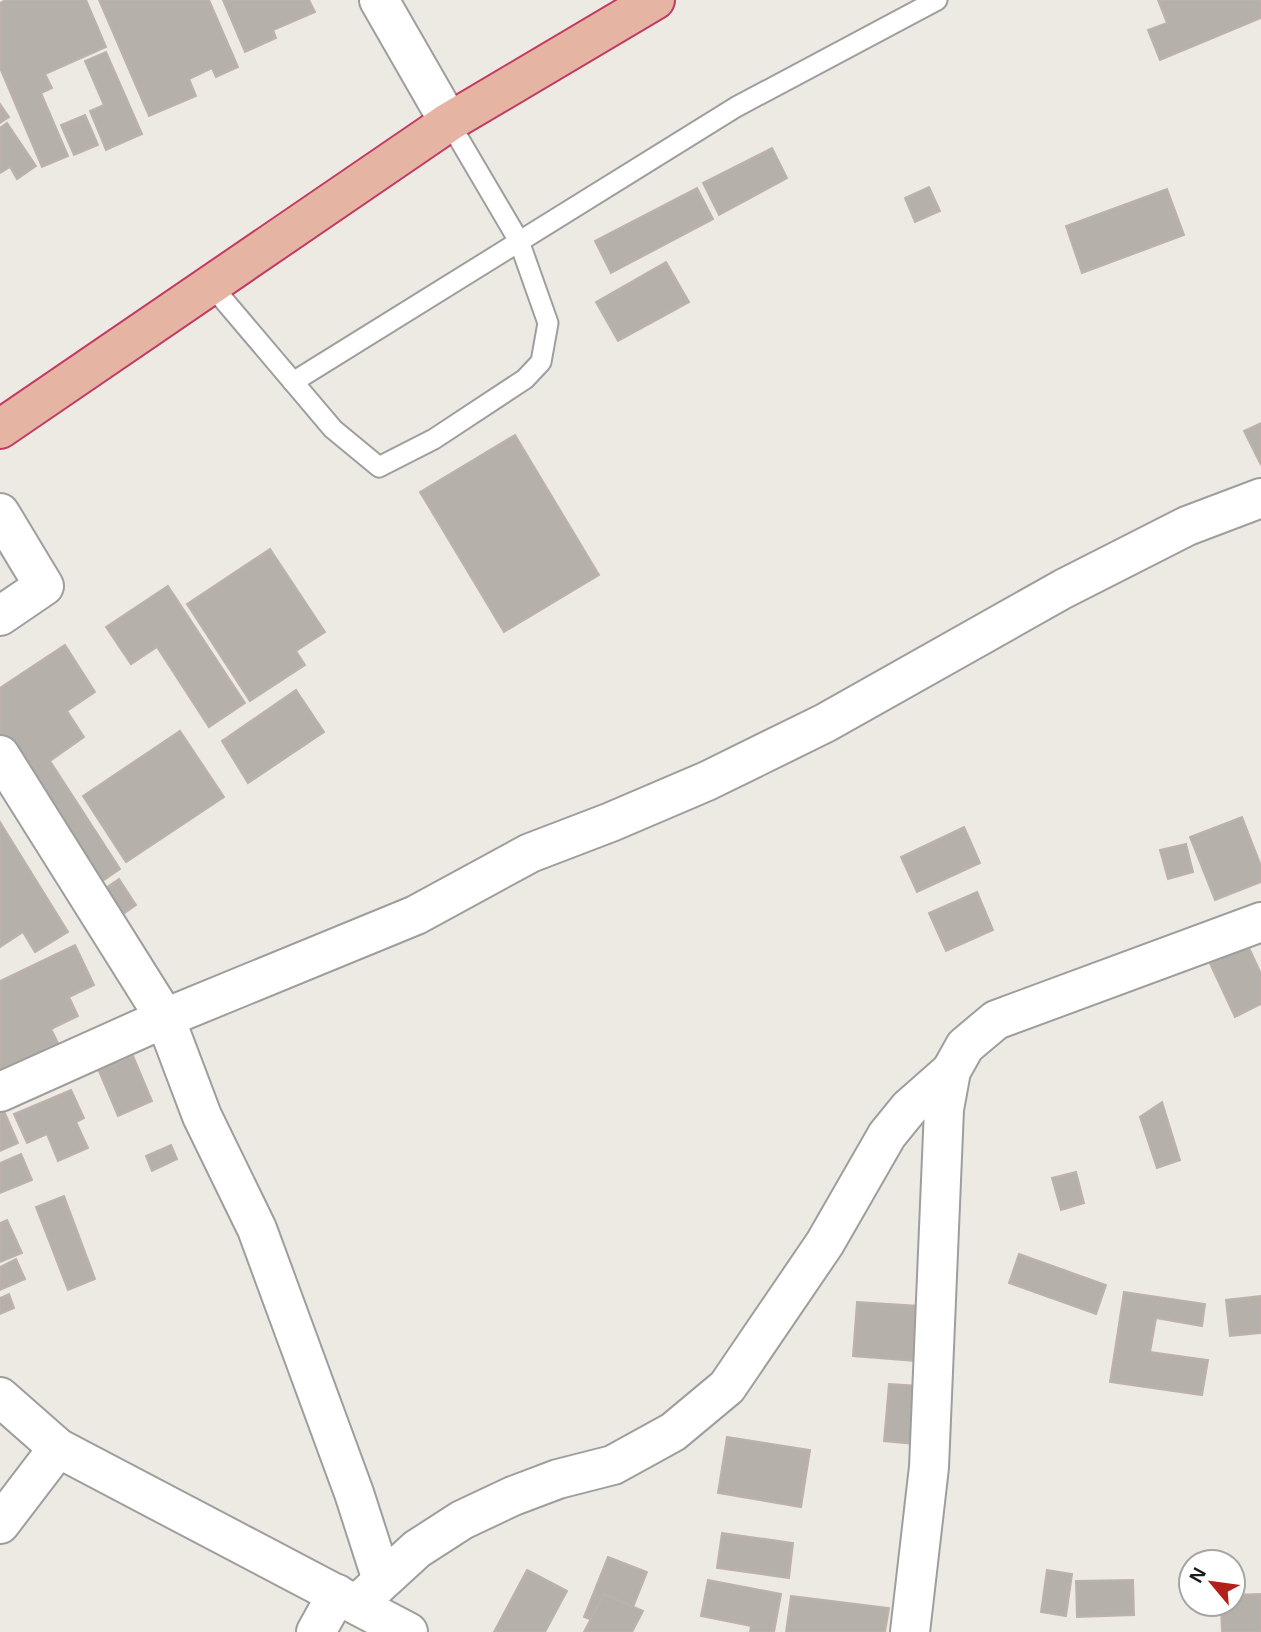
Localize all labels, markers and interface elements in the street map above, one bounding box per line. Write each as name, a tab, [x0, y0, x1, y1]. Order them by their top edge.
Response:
north arrow	[1177, 1548, 1247, 1618]
text: N	[1185, 1564, 1210, 1586]

